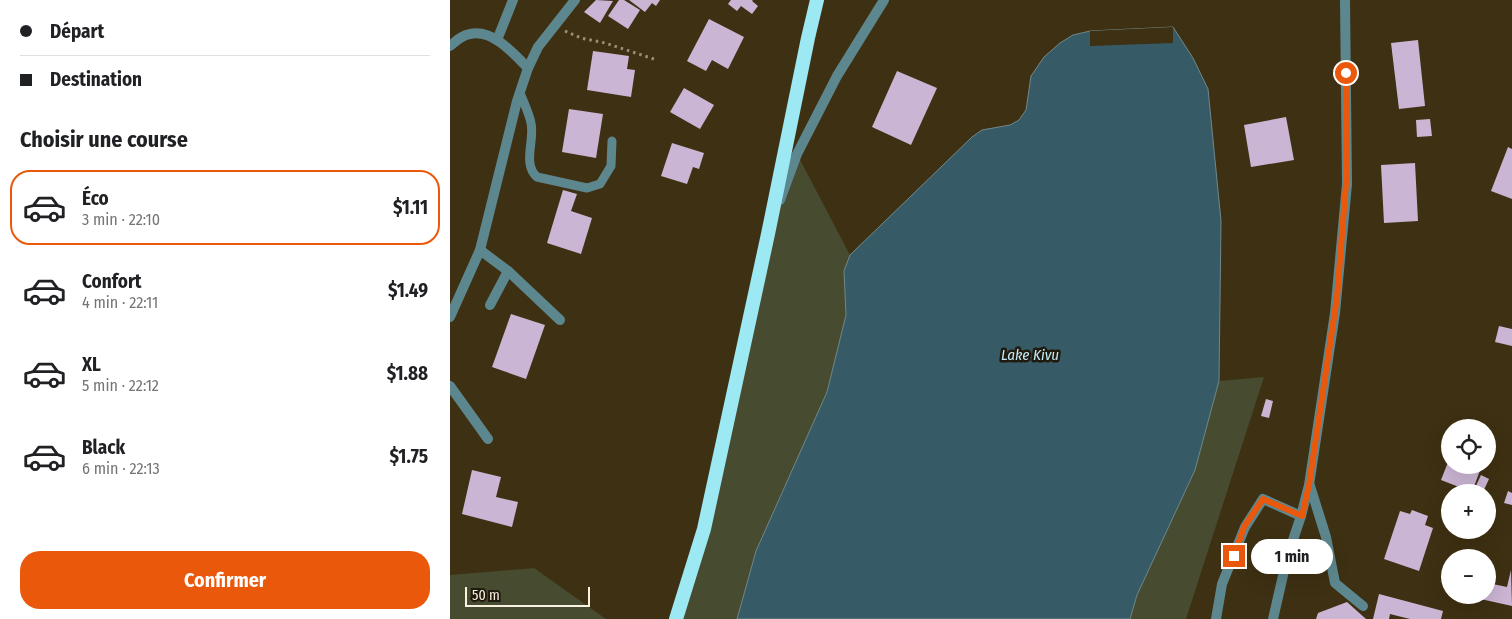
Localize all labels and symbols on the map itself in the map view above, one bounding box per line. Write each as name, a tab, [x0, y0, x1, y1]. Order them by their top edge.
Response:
route start	[1335, 62, 1357, 84]
water label: Lake Kivu	[1001, 346, 1059, 364]
callout: 1 min	[1252, 538, 1334, 574]
route end	[1223, 545, 1245, 567]
scale bar	[465, 584, 590, 607]

